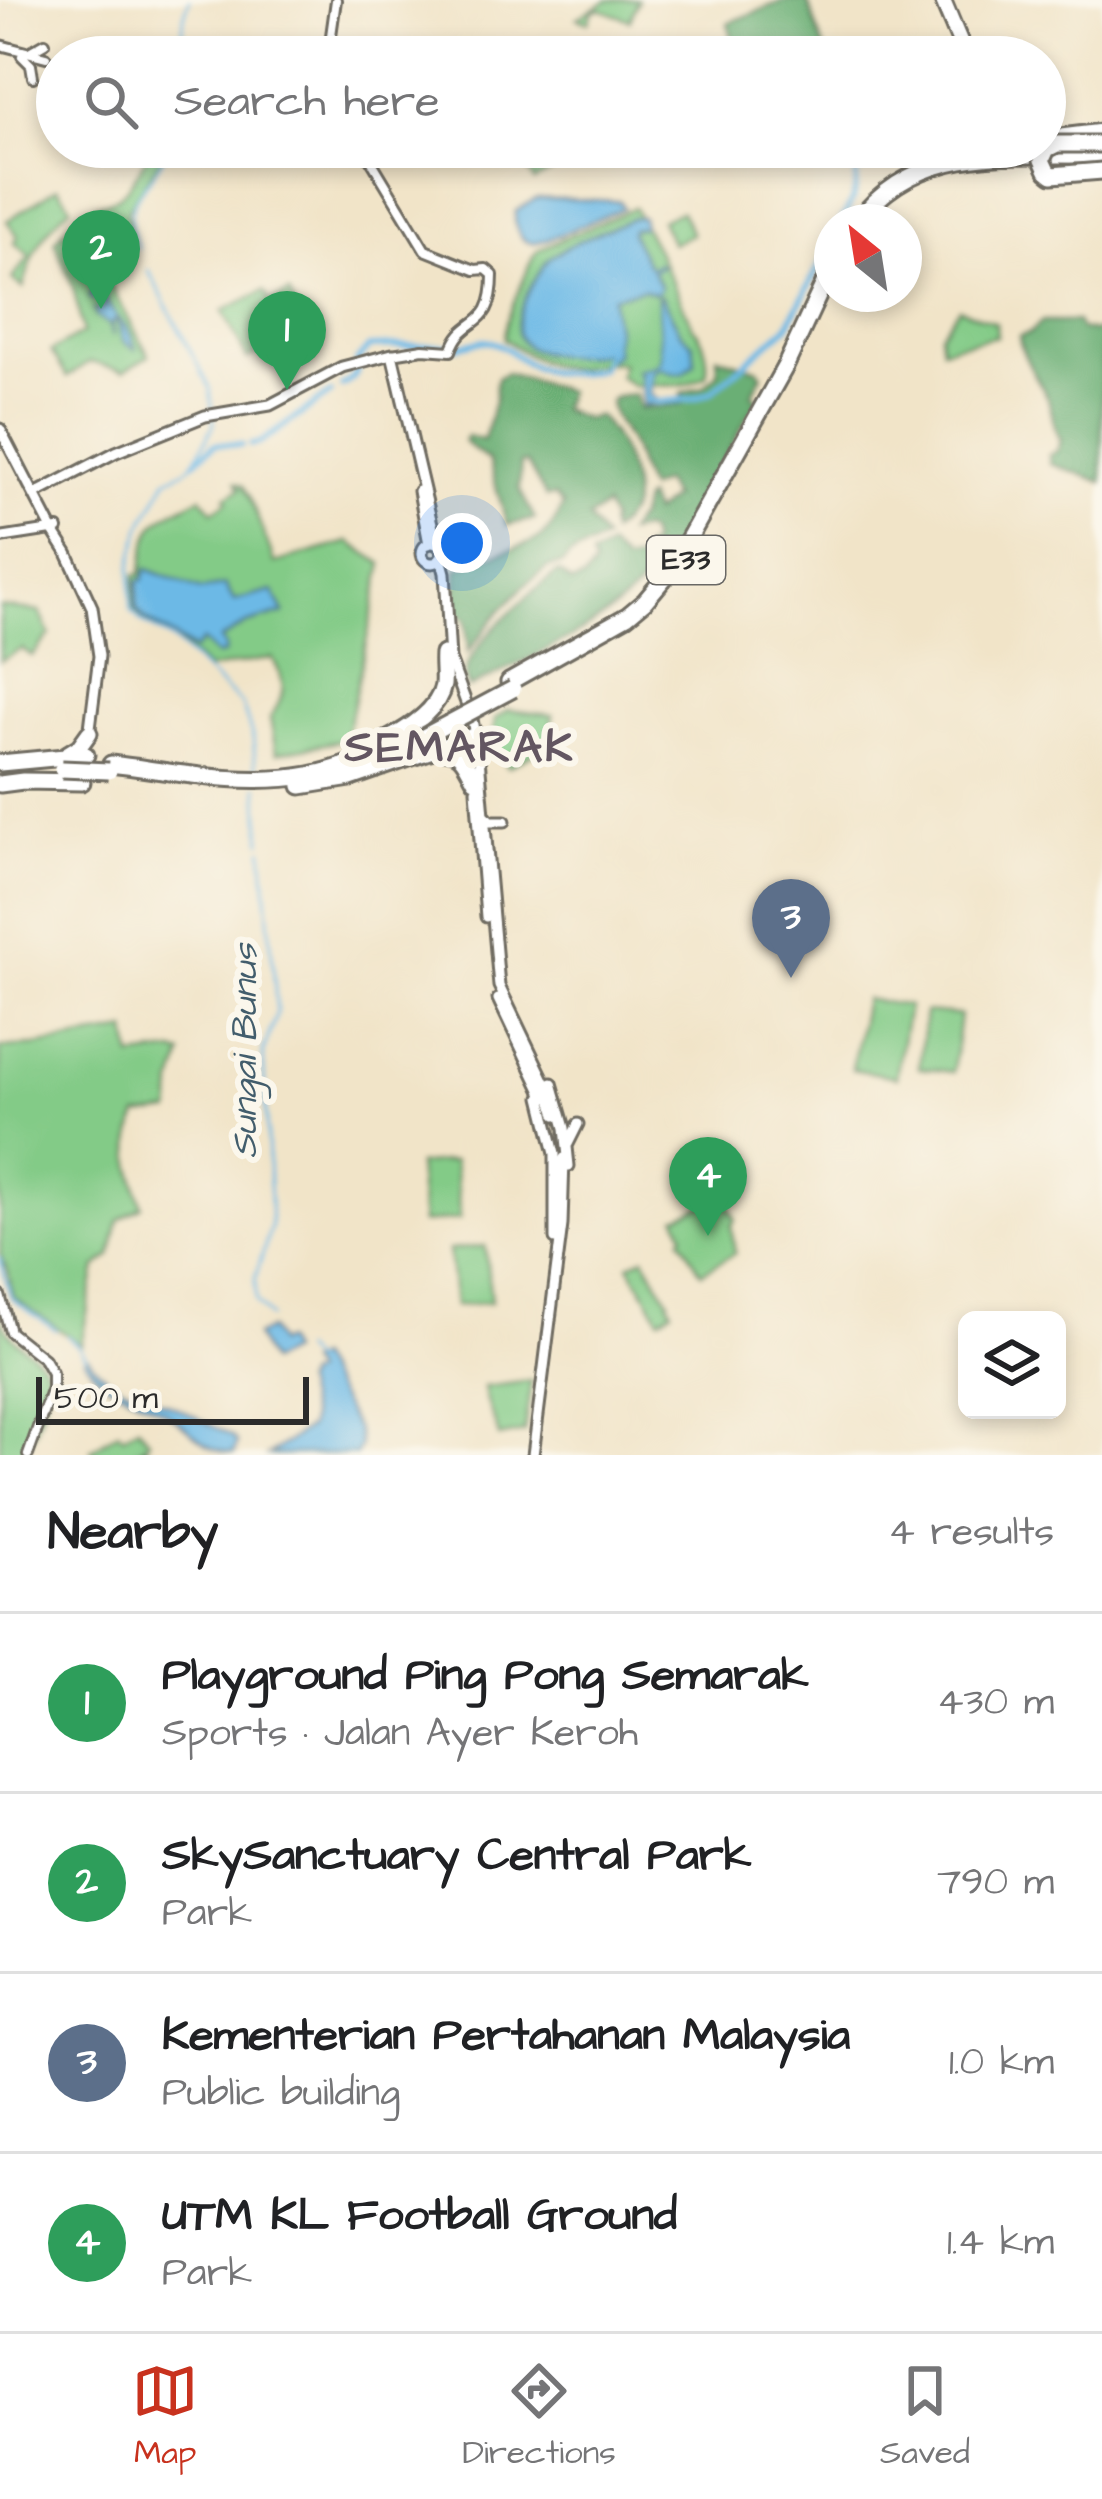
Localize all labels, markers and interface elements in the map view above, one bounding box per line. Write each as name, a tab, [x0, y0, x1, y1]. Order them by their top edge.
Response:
search box	[36, 36, 1066, 168]
icon: search	[78, 69, 144, 135]
text: Search here	[174, 71, 440, 133]
north arrow	[814, 204, 922, 312]
pin: 2	[62, 210, 140, 309]
pin: 1	[248, 291, 326, 390]
your location	[432, 513, 492, 573]
road number: E33	[647, 536, 725, 584]
district label: SEMARAK	[344, 717, 575, 779]
pin: 3	[752, 879, 830, 978]
water label: Sungai Bunus	[220, 942, 272, 1158]
pin: 4	[669, 1137, 747, 1236]
map controls	[958, 1311, 1066, 1419]
button: layers	[958, 1311, 1066, 1419]
scale bar	[36, 1371, 309, 1424]
text: 500 m	[54, 1375, 158, 1421]
text: Nearby	[48, 1498, 218, 1569]
text: 4 results	[888, 1506, 1054, 1560]
text: Playground Ping Pong Semarak	[162, 1645, 809, 1707]
text: 1	[85, 1676, 90, 1730]
text: 430 m	[937, 1676, 1054, 1730]
text: Sports · Jalan Ayer Keroh	[162, 1707, 638, 1761]
text: SkySanctuary Central Park	[162, 1825, 751, 1887]
text: 2	[76, 1856, 98, 1910]
text: 790 m	[937, 1856, 1054, 1910]
text: Park	[162, 1887, 252, 1941]
text: Kementerian Pertahanan Malaysia	[162, 2005, 850, 2067]
text: 3	[77, 2036, 97, 2090]
text: 1.0 km	[949, 2036, 1054, 2090]
text: Public building	[162, 2067, 400, 2121]
text: UTM KL Football Ground	[162, 2185, 677, 2247]
text: 4	[74, 2216, 100, 2270]
text: 1.4 km	[947, 2216, 1054, 2270]
text: Park	[162, 2247, 252, 2301]
tab: Map	[132, 2358, 198, 2476]
tab: Directions	[462, 2358, 616, 2476]
tab: Saved	[880, 2358, 970, 2476]

